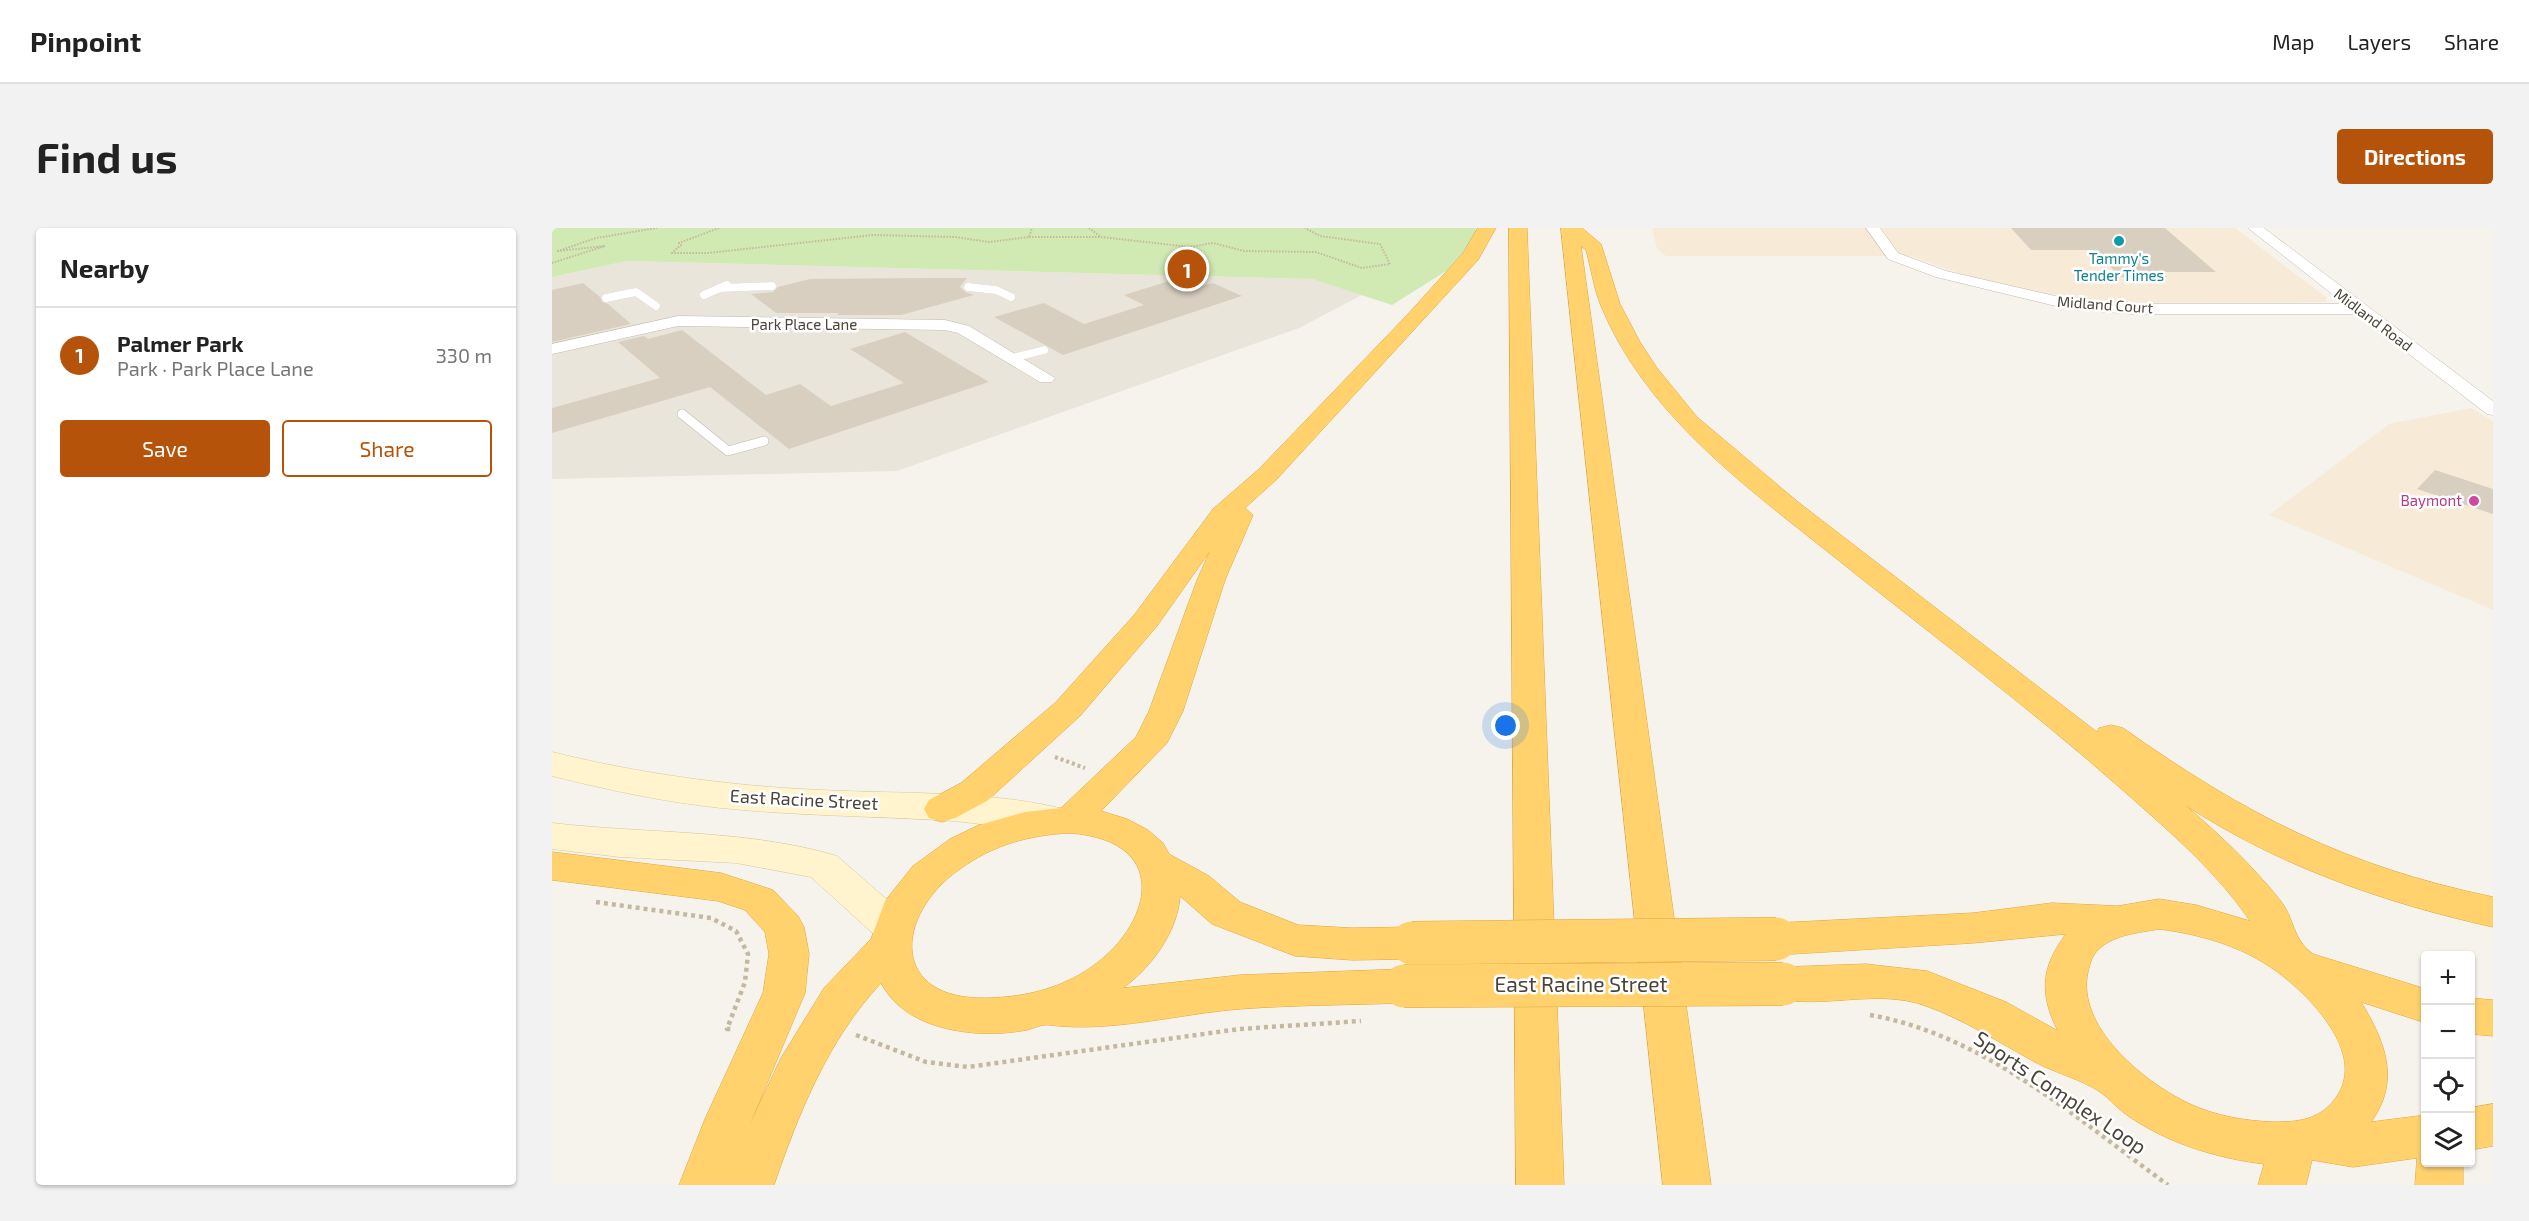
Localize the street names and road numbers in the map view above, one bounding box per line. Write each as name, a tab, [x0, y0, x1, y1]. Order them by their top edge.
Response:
street label: Midland Road	[2331, 284, 2416, 354]
street label: Midland Court	[2056, 292, 2154, 316]
street label: Park Place Lane	[751, 315, 857, 333]
street label: East Racine Street	[729, 784, 879, 814]
street label: East Racine Street	[1494, 971, 1668, 996]
street label: Sports Complex Loop	[1970, 1025, 2152, 1159]

